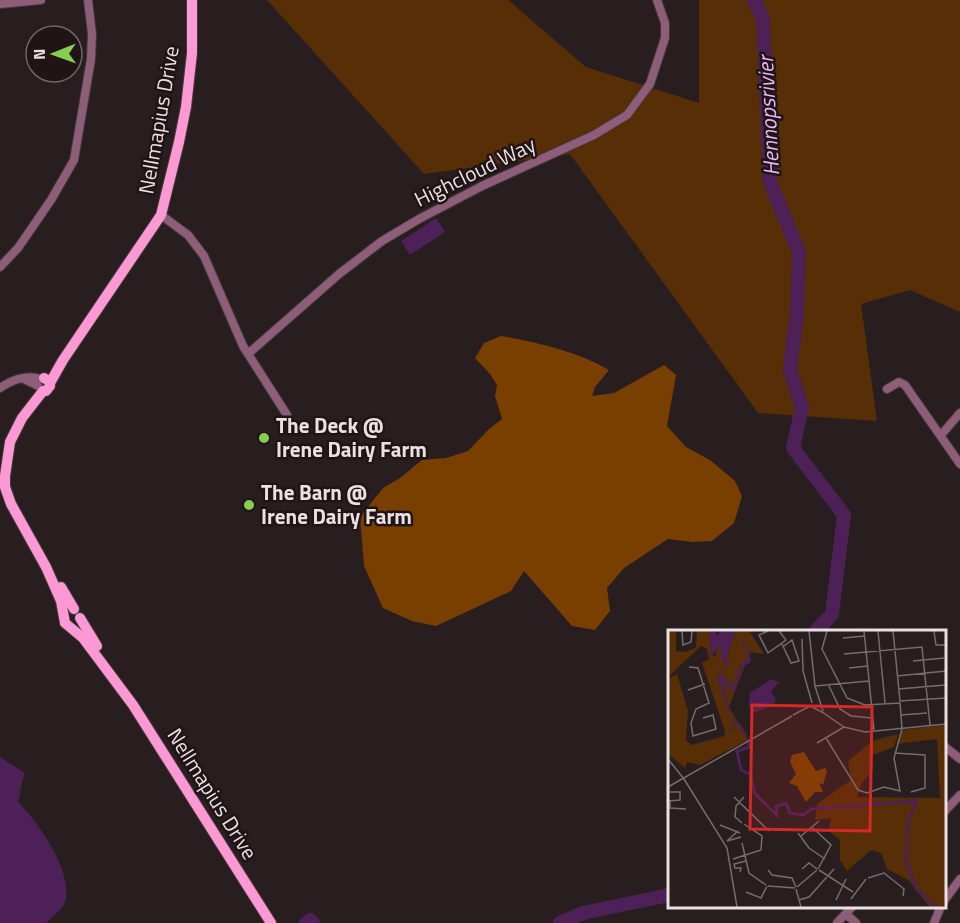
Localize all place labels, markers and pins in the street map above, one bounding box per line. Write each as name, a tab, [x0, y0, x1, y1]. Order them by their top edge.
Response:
place label: The Deck @ Irene Dairy Farm	[276, 409, 427, 465]
marker: The Deck @ Irene Dairy Farm	[257, 431, 271, 445]
place label: The Barn @ Irene Dairy Farm	[261, 476, 412, 532]
marker: The Barn @ Irene Dairy Farm	[242, 498, 256, 512]

